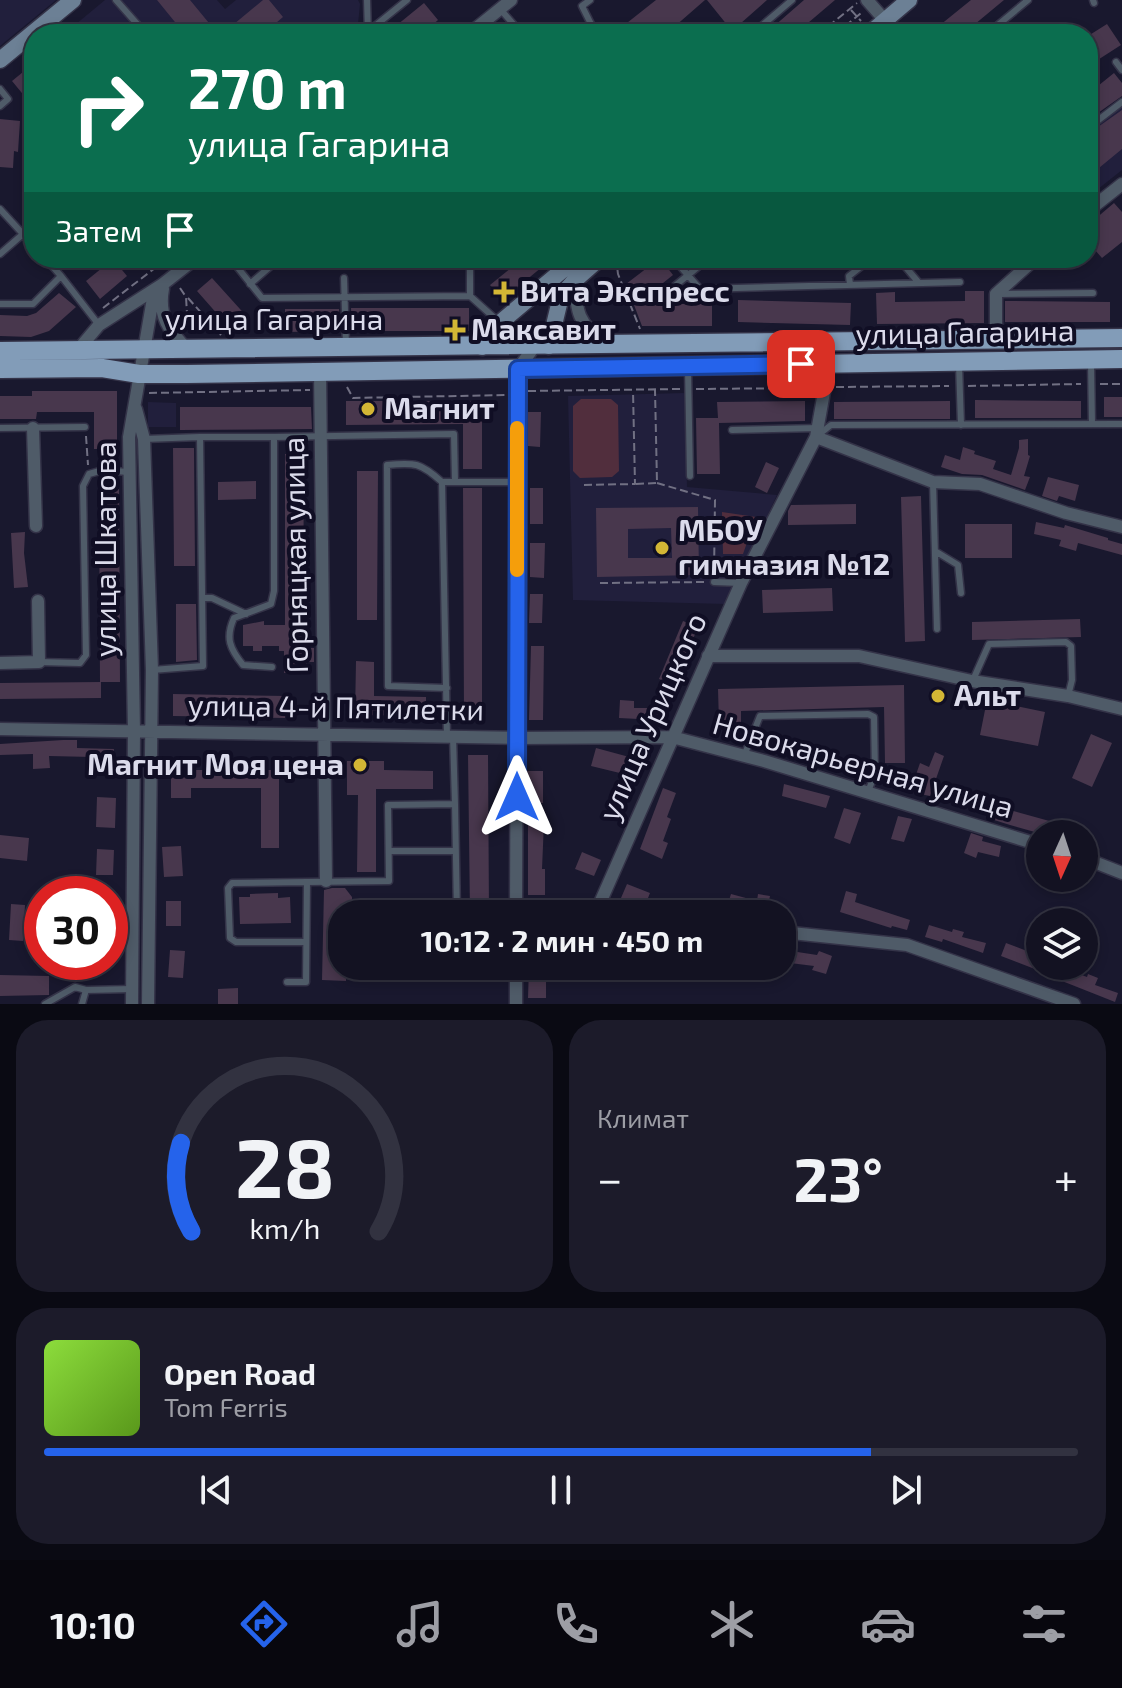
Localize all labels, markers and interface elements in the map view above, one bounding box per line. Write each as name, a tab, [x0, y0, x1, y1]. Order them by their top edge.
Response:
text: 270 m	[188, 53, 347, 120]
icon: right	[56, 56, 160, 160]
text: улица Гагарина	[188, 121, 450, 164]
icon: arrive	[158, 208, 202, 252]
text: Затем	[56, 212, 142, 248]
place label: Вита Экспресс	[520, 272, 730, 308]
marker: Вита Экспресс	[495, 283, 513, 301]
street label: улица Гагарина	[165, 300, 383, 337]
place label: Максавит	[471, 310, 616, 346]
street label: улица Гагарина	[855, 311, 1075, 352]
marker: Максавит	[446, 321, 464, 339]
pin	[767, 330, 835, 398]
icon: arrive	[779, 342, 823, 386]
place label: Магнит	[384, 389, 495, 425]
marker: Магнит	[359, 400, 377, 418]
street label: Горняцкая улица	[274, 437, 315, 674]
street label: улица Шкатова	[86, 441, 123, 657]
place label: МБОУ гимназия №12	[678, 511, 890, 581]
marker: МБОУ гимназия №12	[653, 539, 671, 557]
street label: улица Урицкого	[589, 607, 714, 826]
place label: Альт	[954, 676, 1021, 712]
street label: улица 4-й Пятилетки	[188, 685, 484, 728]
marker: Альт	[929, 687, 947, 705]
street label: Новокарьерная улица	[709, 704, 1018, 825]
place label: Магнит Моя цена	[87, 745, 344, 781]
position arrow	[475, 755, 559, 839]
marker: Магнит Моя цена	[351, 756, 369, 774]
north arrow	[1026, 820, 1098, 892]
map controls	[1026, 820, 1098, 980]
speed limit sign: 30	[24, 876, 128, 980]
button: layers	[1026, 908, 1098, 980]
text: 10:12 · 2 мин · 450 m	[421, 922, 703, 958]
text: Климат	[597, 1102, 689, 1133]
text: 28	[234, 1115, 335, 1215]
text: 23°	[793, 1142, 883, 1214]
text: −	[597, 1151, 623, 1204]
text: +	[1054, 1151, 1078, 1204]
text: km/h	[249, 1210, 320, 1245]
text: Open Road	[164, 1355, 316, 1391]
text: Tom Ferris	[164, 1391, 288, 1422]
icon: previous	[194, 1468, 238, 1512]
icon: pause	[539, 1468, 583, 1512]
icon: next	[884, 1468, 928, 1512]
icon: directions	[236, 1596, 292, 1652]
icon: music	[392, 1596, 448, 1652]
icon: phone	[548, 1596, 604, 1652]
icon: climate	[704, 1596, 760, 1652]
icon: car	[860, 1596, 916, 1652]
icon: filters	[1016, 1596, 1072, 1652]
text: 10:10	[50, 1603, 136, 1646]

